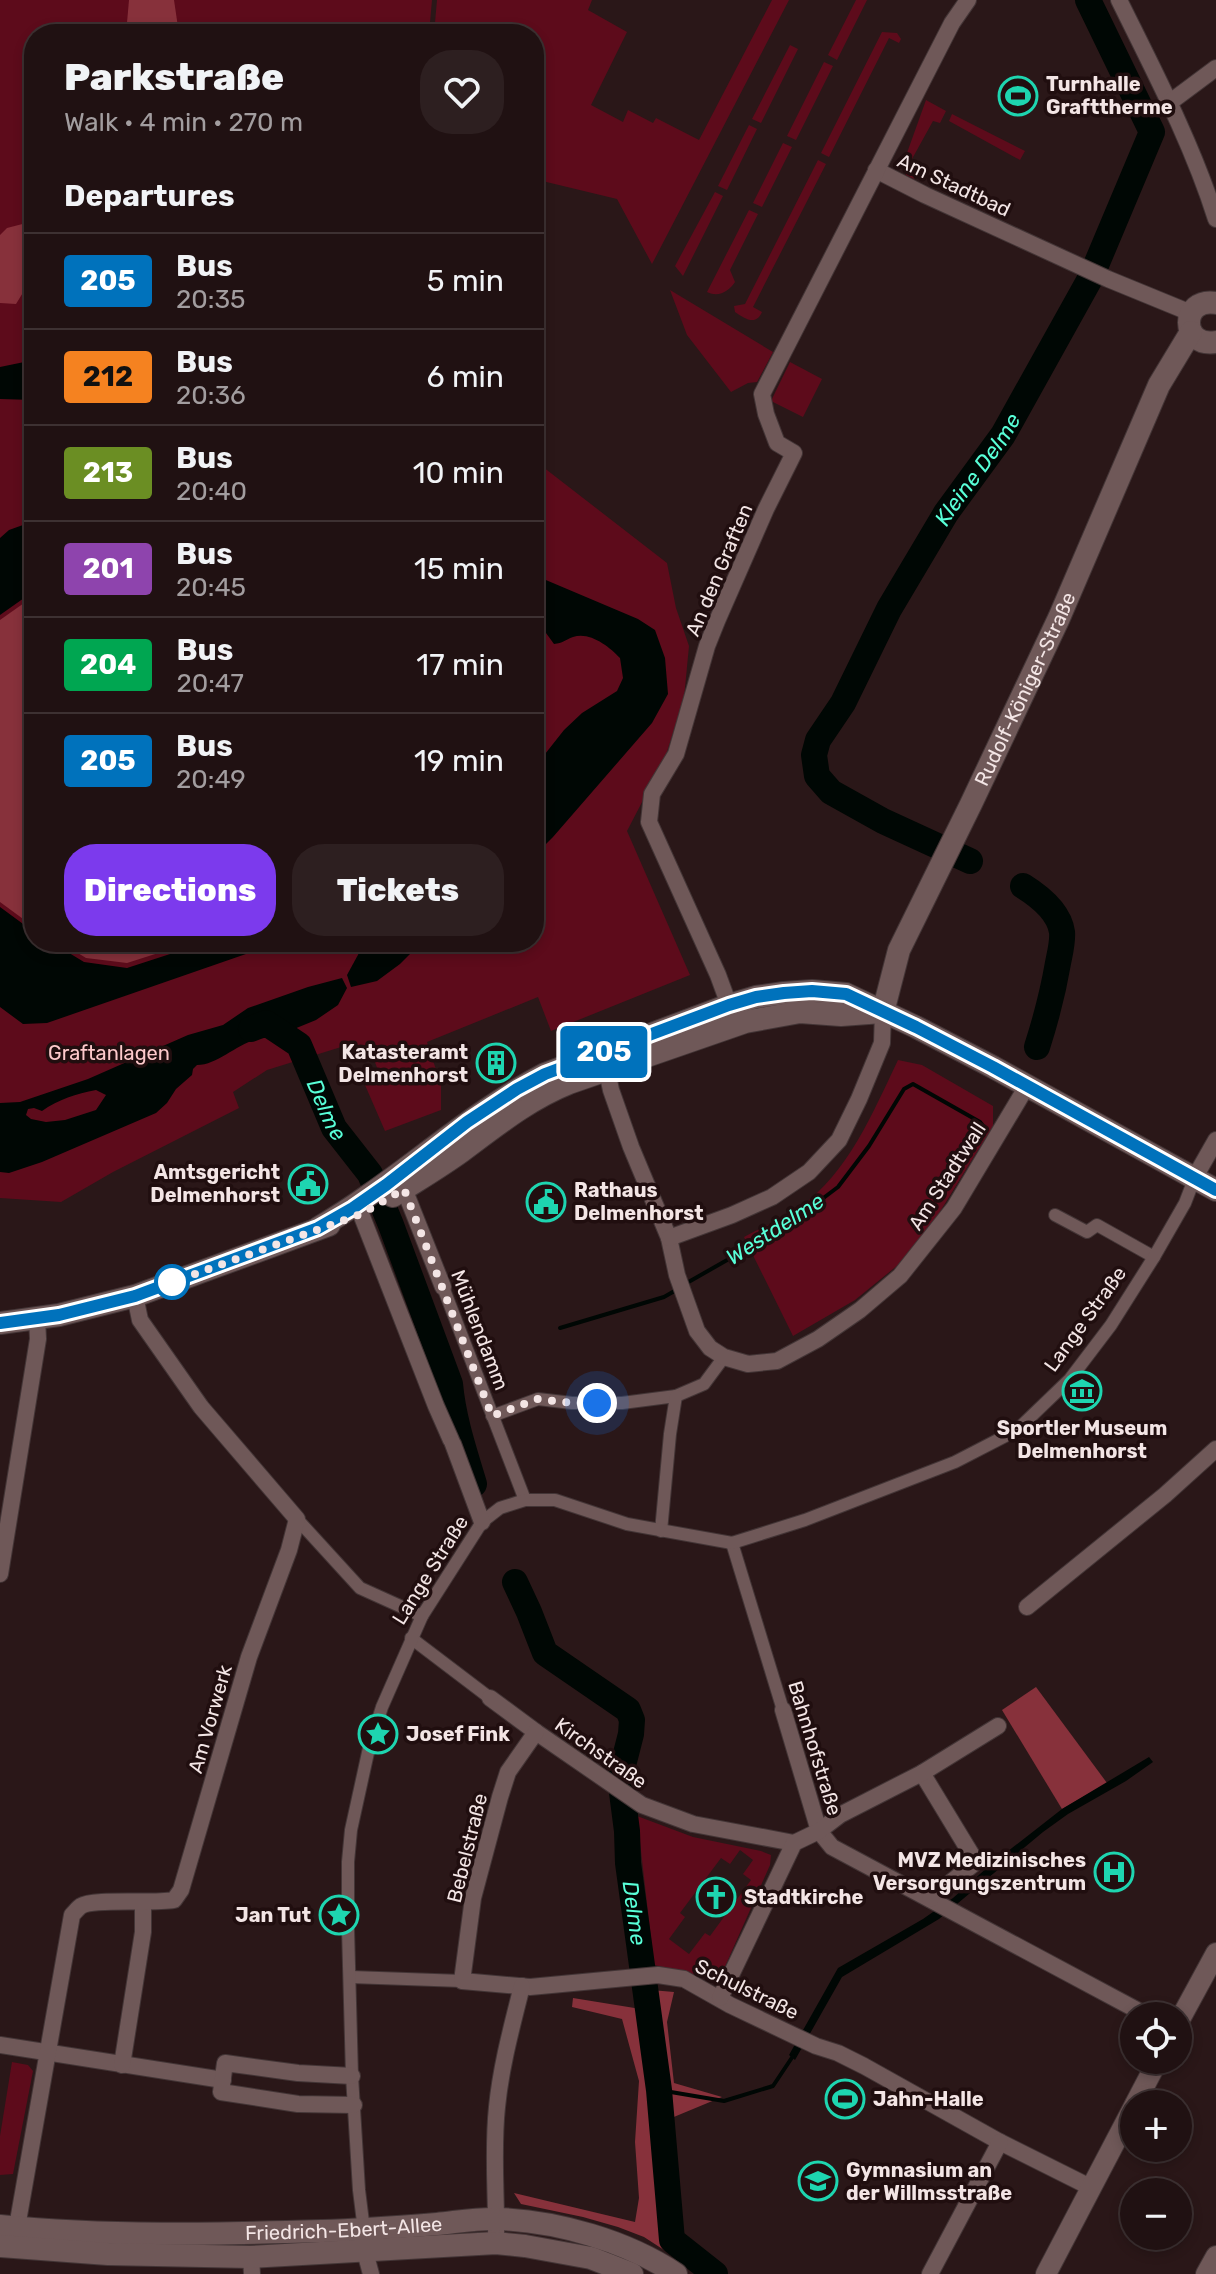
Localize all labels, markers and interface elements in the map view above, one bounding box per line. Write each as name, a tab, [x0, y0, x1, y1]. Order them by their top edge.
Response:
button: heart	[420, 50, 504, 134]
text: Parkstraße	[64, 54, 284, 100]
place label: Turnhalle Grafttherme	[1046, 72, 1173, 119]
sports icon: Turnhalle Grafttherme	[997, 75, 1039, 117]
text: Walk · 4 min · 270 m	[64, 107, 303, 138]
street label: Am Stadtbad	[894, 148, 1014, 222]
text: Departures	[64, 178, 235, 214]
text: Bus	[176, 248, 233, 284]
text: 5 min	[427, 263, 504, 299]
text: 205	[80, 264, 136, 297]
text: 20:35	[176, 284, 246, 315]
text: Bus	[176, 344, 233, 380]
text: 6 min	[426, 359, 504, 395]
text: 212	[83, 360, 133, 393]
text: 20:36	[176, 380, 246, 411]
water label: Kleine Delme	[928, 408, 1026, 530]
text: Bus	[176, 440, 233, 476]
text: 10 min	[413, 455, 504, 491]
text: 213	[83, 456, 133, 489]
text: 20:40	[176, 476, 247, 507]
street label: An den Graften	[680, 500, 758, 640]
text: Bus	[176, 536, 233, 572]
text: 15 min	[414, 551, 504, 587]
text: 201	[82, 552, 134, 585]
text: 20:45	[176, 572, 246, 603]
street label: Rudolf-Königer-Straße	[969, 589, 1081, 790]
text: Bus	[176, 632, 233, 668]
text: 17 min	[416, 647, 504, 683]
text: 204	[80, 648, 136, 681]
text: 20:47	[176, 668, 244, 699]
text: Bus	[176, 728, 233, 764]
text: 19 min	[414, 743, 504, 779]
text: 205	[80, 744, 136, 777]
text: 20:49	[176, 764, 246, 795]
button: Directions	[64, 844, 276, 936]
button: Tickets	[292, 844, 504, 936]
line badge: 205	[558, 1026, 650, 1078]
text: 205	[576, 1035, 632, 1068]
place label: Katasteramt Delmenhorst	[338, 1040, 468, 1087]
park label: Graftanlagen	[48, 1041, 170, 1065]
building icon: Katasteramt Delmenhorst	[475, 1042, 517, 1084]
water label: Delme	[301, 1075, 352, 1146]
street label: Am Stadtwall	[903, 1118, 991, 1234]
place label: Amtsgericht Delmenhorst	[150, 1160, 280, 1207]
public building icon: Amtsgericht Delmenhorst	[287, 1163, 329, 1205]
place label: Rathaus Delmenhorst	[574, 1178, 704, 1225]
public building icon: Rathaus Delmenhorst	[525, 1181, 567, 1223]
water label: Westdelme	[721, 1187, 829, 1271]
street label: Lange Straße	[1039, 1262, 1131, 1376]
unlabelled marker	[155, 1265, 189, 1299]
street label: Mühlendamm	[446, 1267, 514, 1393]
museum icon: Sportler Museum Delmenhorst	[1061, 1370, 1103, 1412]
your location	[577, 1383, 617, 1423]
place label: Sportler Museum Delmenhorst	[997, 1416, 1167, 1463]
street label: Lange Straße	[387, 1511, 473, 1629]
street label: Am Vorwerk	[183, 1661, 237, 1776]
street label: Bahnhofstraße	[783, 1678, 847, 1818]
street label: Kirchstraße	[550, 1712, 652, 1794]
place icon: Josef Fink	[357, 1713, 399, 1755]
place label: Josef Fink	[406, 1722, 510, 1746]
street label: Bebelstraße	[442, 1791, 492, 1905]
place label: MVZ Medizinisches Versorgungszentrum	[873, 1848, 1086, 1895]
hospital icon: MVZ Medizinisches Versorgungszentrum	[1093, 1851, 1135, 1893]
church icon: Stadtkirche	[695, 1876, 737, 1918]
water label: Delme	[617, 1879, 653, 1947]
place label: Stadtkirche	[744, 1885, 864, 1909]
place icon: Jan Tut	[318, 1894, 360, 1936]
place label: Jan Tut	[235, 1903, 311, 1927]
street label: Schulstraße	[691, 1954, 803, 2024]
map controls	[1120, 2002, 1192, 2250]
button: locate	[1120, 2002, 1192, 2074]
sports icon: Jahn-Halle	[824, 2078, 866, 2120]
place label: Jahn-Halle	[873, 2087, 984, 2111]
button: +	[1120, 2090, 1192, 2162]
place label: Gymnasium an der Willmsstraße	[846, 2158, 1012, 2205]
school or university icon: Gymnasium an der Willmsstraße	[797, 2160, 839, 2202]
button: −	[1120, 2178, 1192, 2250]
street label: Friedrich-Ebert-Allee	[245, 2212, 443, 2245]

